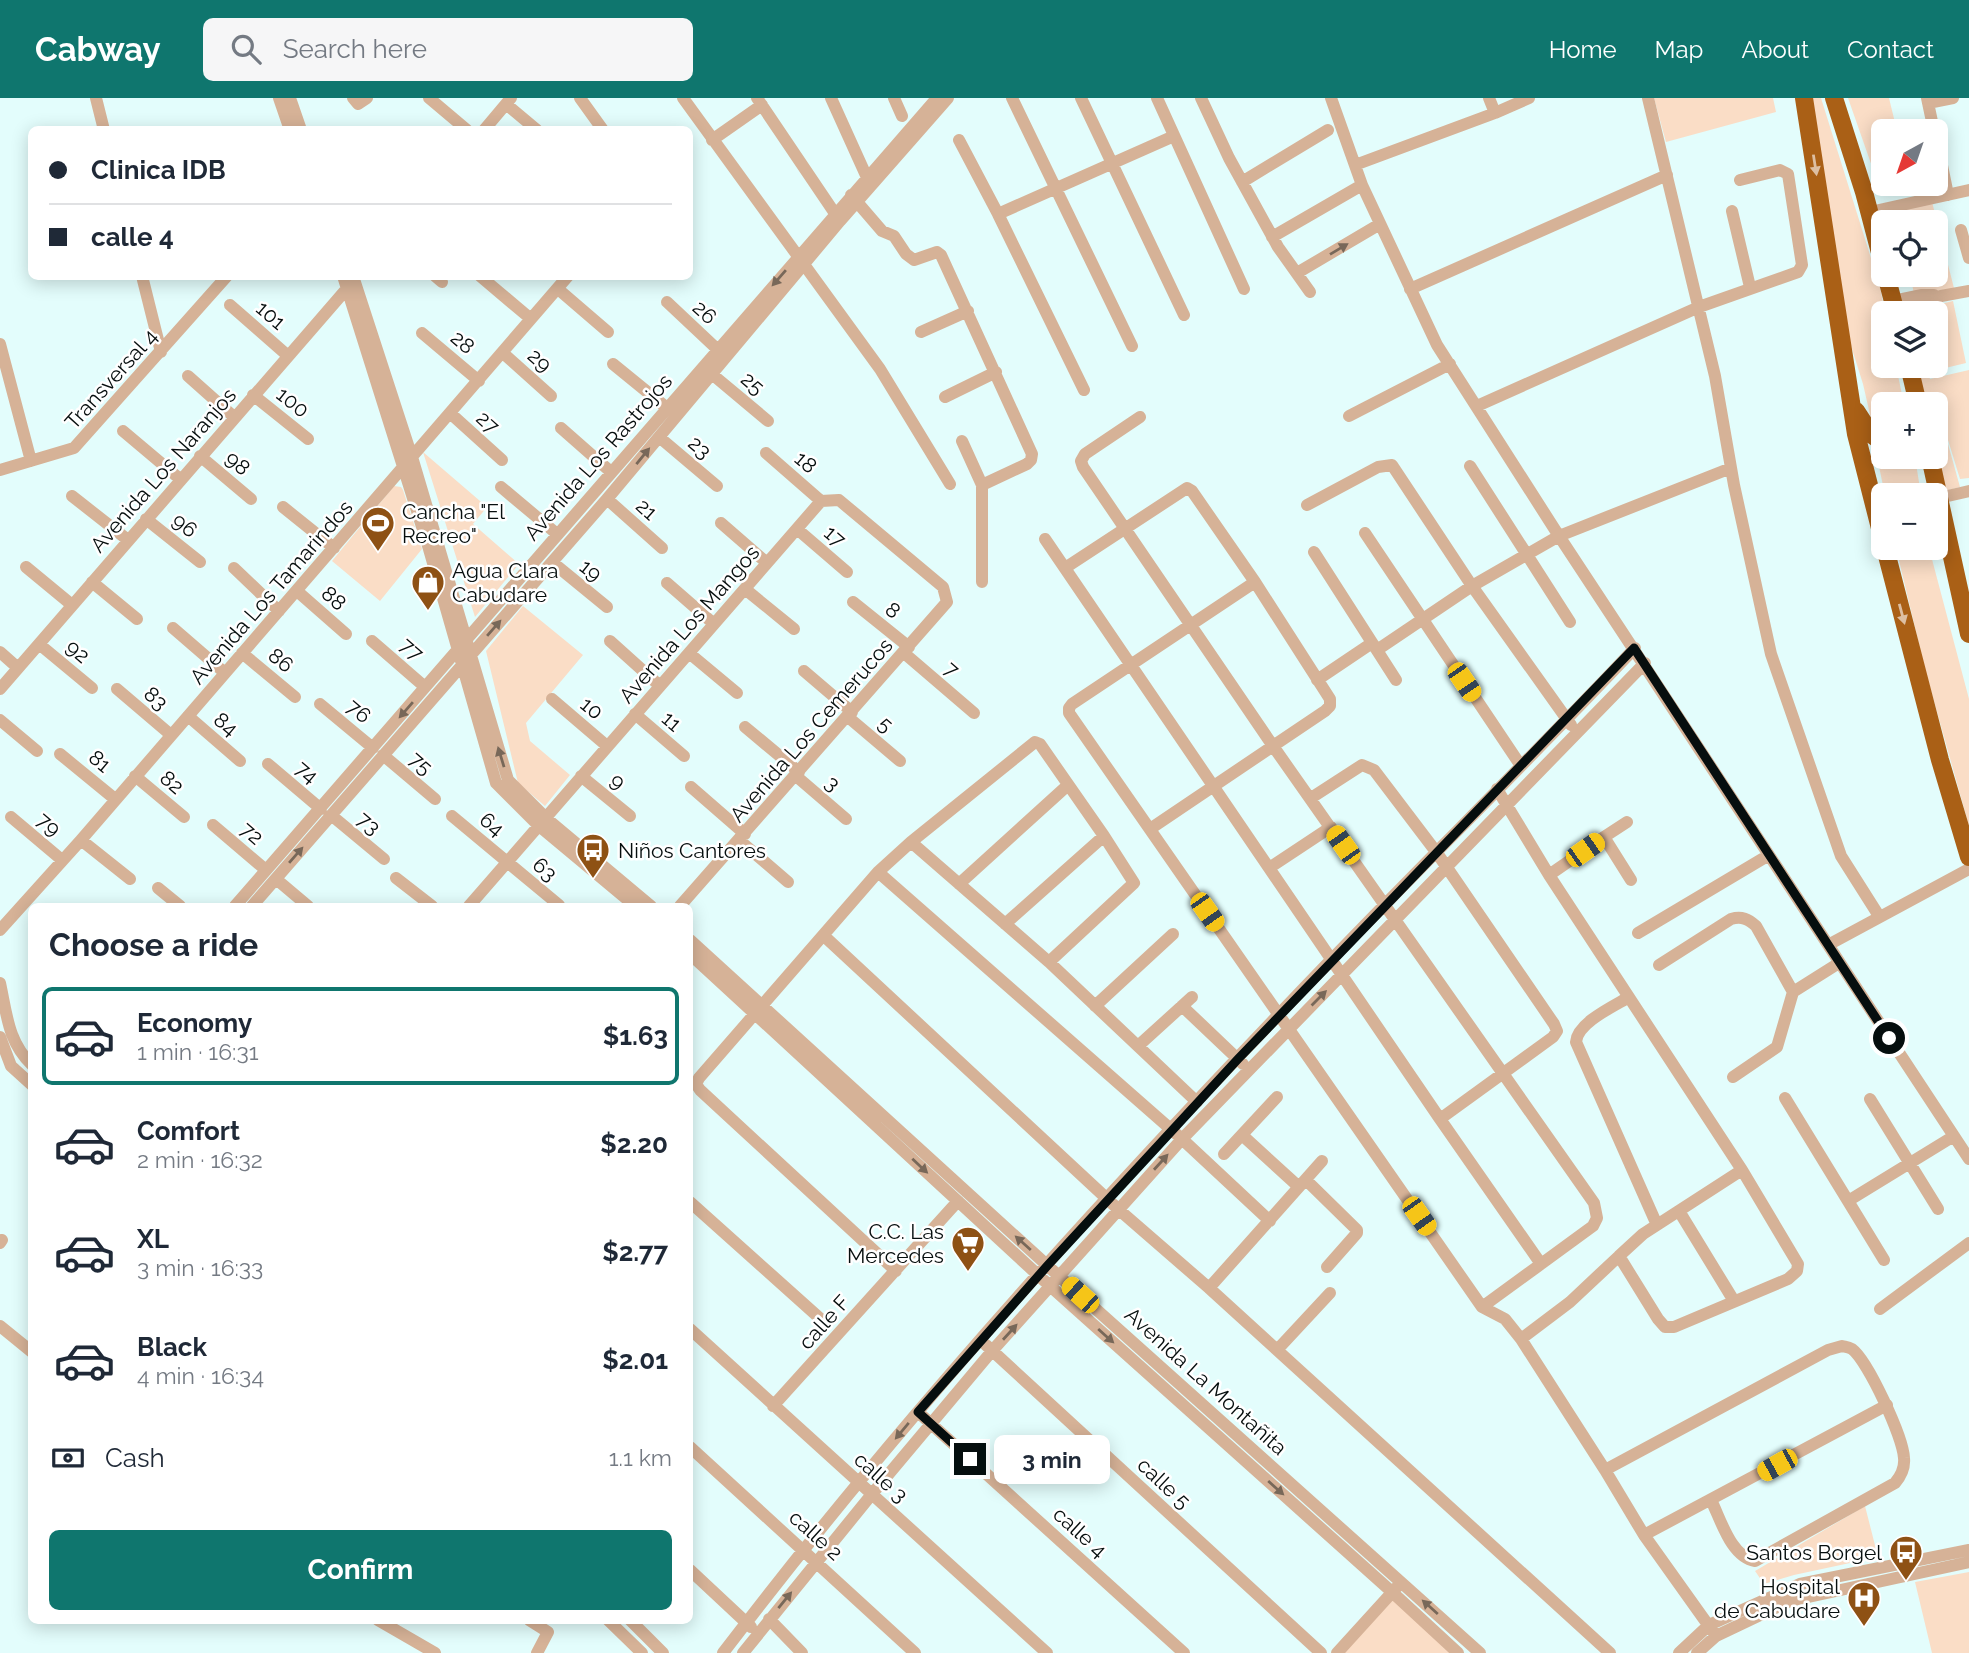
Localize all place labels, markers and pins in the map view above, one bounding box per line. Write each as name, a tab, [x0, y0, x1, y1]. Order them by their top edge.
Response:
place label: Cancha "El Recreo"	[402, 499, 505, 548]
sports icon: Cancha "El Recreo"	[359, 504, 397, 553]
place label: Agua Clara Cabudare	[452, 558, 558, 607]
shop icon: Agua Clara Cabudare	[409, 563, 447, 612]
bus stop icon: Niños Cantores	[574, 831, 612, 880]
place label: Niños Cantores	[618, 838, 766, 863]
place label: C.C. Las Mercedes	[847, 1219, 944, 1268]
supermarket icon: C.C. Las Mercedes	[949, 1224, 987, 1273]
bus stop icon: Santos Borgel	[1887, 1533, 1925, 1582]
place label: Santos Borgel	[1746, 1540, 1882, 1565]
place label: Hospital de Cabudare	[1714, 1574, 1840, 1623]
hospital icon: Hospital de Cabudare	[1845, 1579, 1883, 1628]

